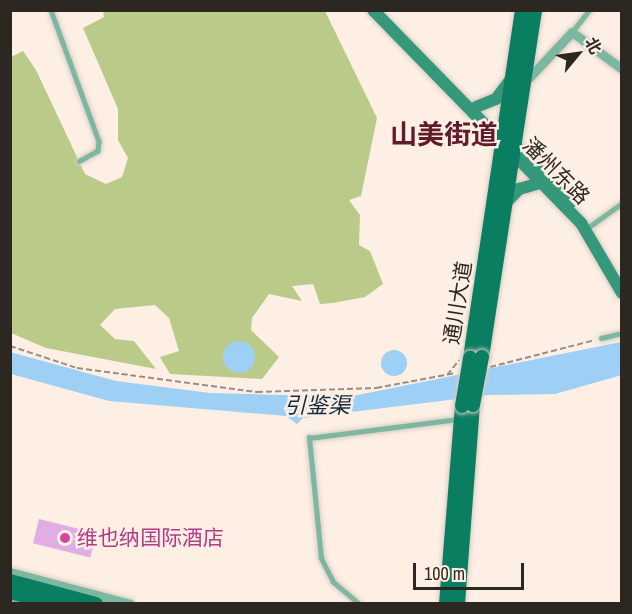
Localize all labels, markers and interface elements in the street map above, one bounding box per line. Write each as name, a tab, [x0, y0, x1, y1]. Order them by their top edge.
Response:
north arrow	[548, 24, 608, 84]
text: 北	[580, 33, 607, 58]
district label: 山美街道	[390, 119, 498, 151]
street label: 潘州东路	[517, 132, 595, 210]
street label: 通川大道	[439, 260, 477, 346]
water label: 引鉴渠	[284, 393, 350, 419]
place label: 维也纳国际酒店	[77, 525, 224, 551]
marker: 维也纳国际酒店	[58, 531, 72, 545]
scale bar	[416, 551, 527, 589]
text: 100 m	[424, 561, 465, 586]

